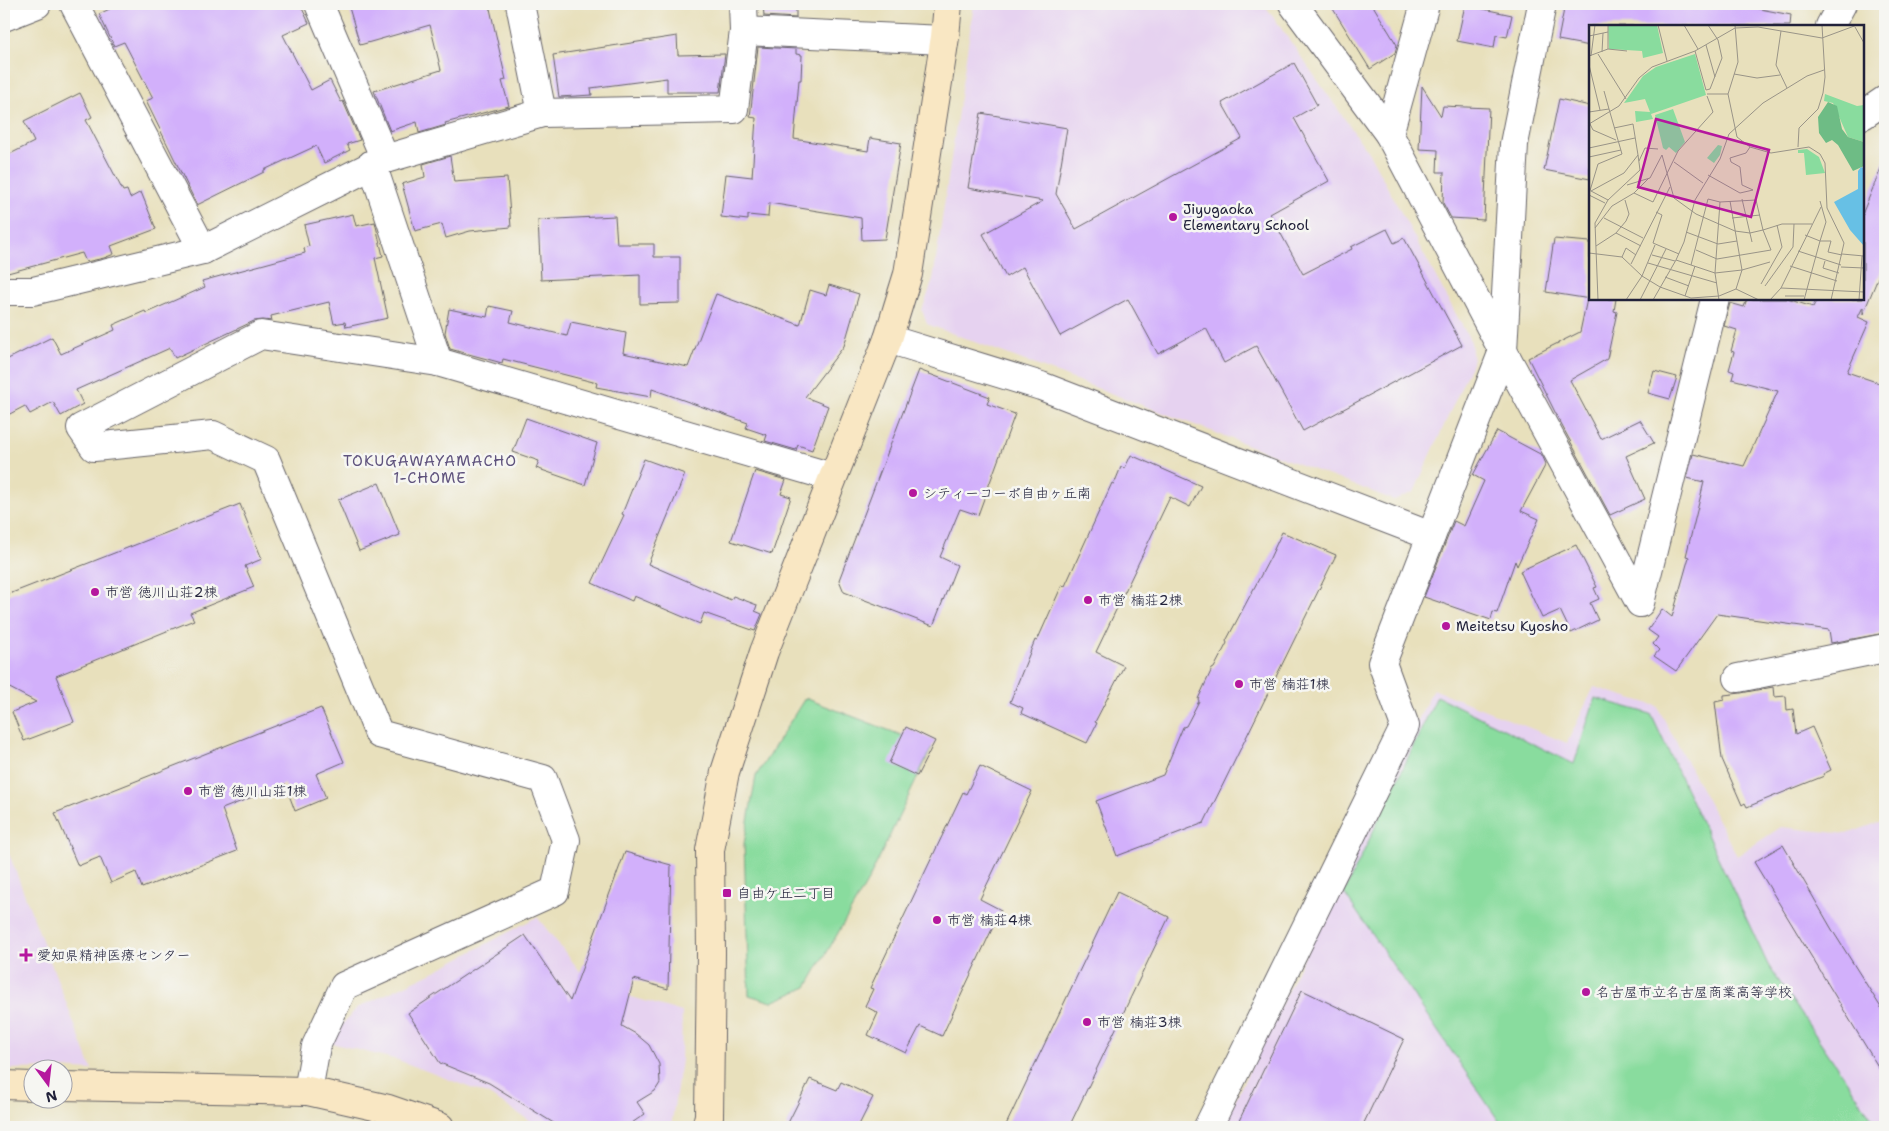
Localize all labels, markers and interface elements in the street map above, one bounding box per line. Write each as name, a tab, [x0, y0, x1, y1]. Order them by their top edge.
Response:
inset map	[1589, 25, 1864, 300]
place label: Jiyugaoka Elementary School	[1183, 200, 1310, 234]
marker: Jiyugaoka Elementary School	[1167, 211, 1179, 223]
district label: TOKUGAWAYAMACHO 1-CHOME	[343, 451, 517, 488]
place label: シティーコーポ自由ヶ丘南	[923, 484, 1091, 502]
marker: シティーコーポ自由ヶ丘南	[907, 487, 919, 499]
place label: 市営 徳川山荘2棟	[105, 583, 219, 601]
marker: 市営 徳川山荘2棟	[89, 586, 101, 598]
place label: 市営 楠荘2棟	[1098, 591, 1184, 609]
marker: 市営 楠荘2棟	[1082, 594, 1094, 606]
place label: Meitetsu Kyosho	[1456, 617, 1568, 635]
marker: Meitetsu Kyosho	[1440, 620, 1452, 632]
place label: 市営 楠荘1棟	[1249, 675, 1331, 693]
marker: 市営 楠荘1棟	[1233, 678, 1245, 690]
place label: 市営 徳川山荘1棟	[198, 782, 308, 800]
marker: 市営 徳川山荘1棟	[182, 785, 194, 797]
place label: 自由ケ丘二丁目	[737, 884, 835, 902]
marker: 自由ケ丘二丁目	[721, 887, 733, 899]
place label: 市営 楠荘4棟	[947, 911, 1033, 929]
marker: 市営 楠荘4棟	[931, 914, 943, 926]
place label: 愛知県精神医療センター	[37, 946, 190, 964]
marker: 愛知県精神医療センター	[19, 948, 33, 962]
place label: 名古屋市立名古屋商業高等学校	[1596, 983, 1792, 1001]
marker: 名古屋市立名古屋商業高等学校	[1580, 986, 1592, 998]
place label: 市営 楠荘3棟	[1097, 1013, 1183, 1031]
marker: 市営 楠荘3棟	[1081, 1016, 1093, 1028]
north arrow	[22, 1058, 72, 1108]
text: N	[44, 1086, 59, 1107]

